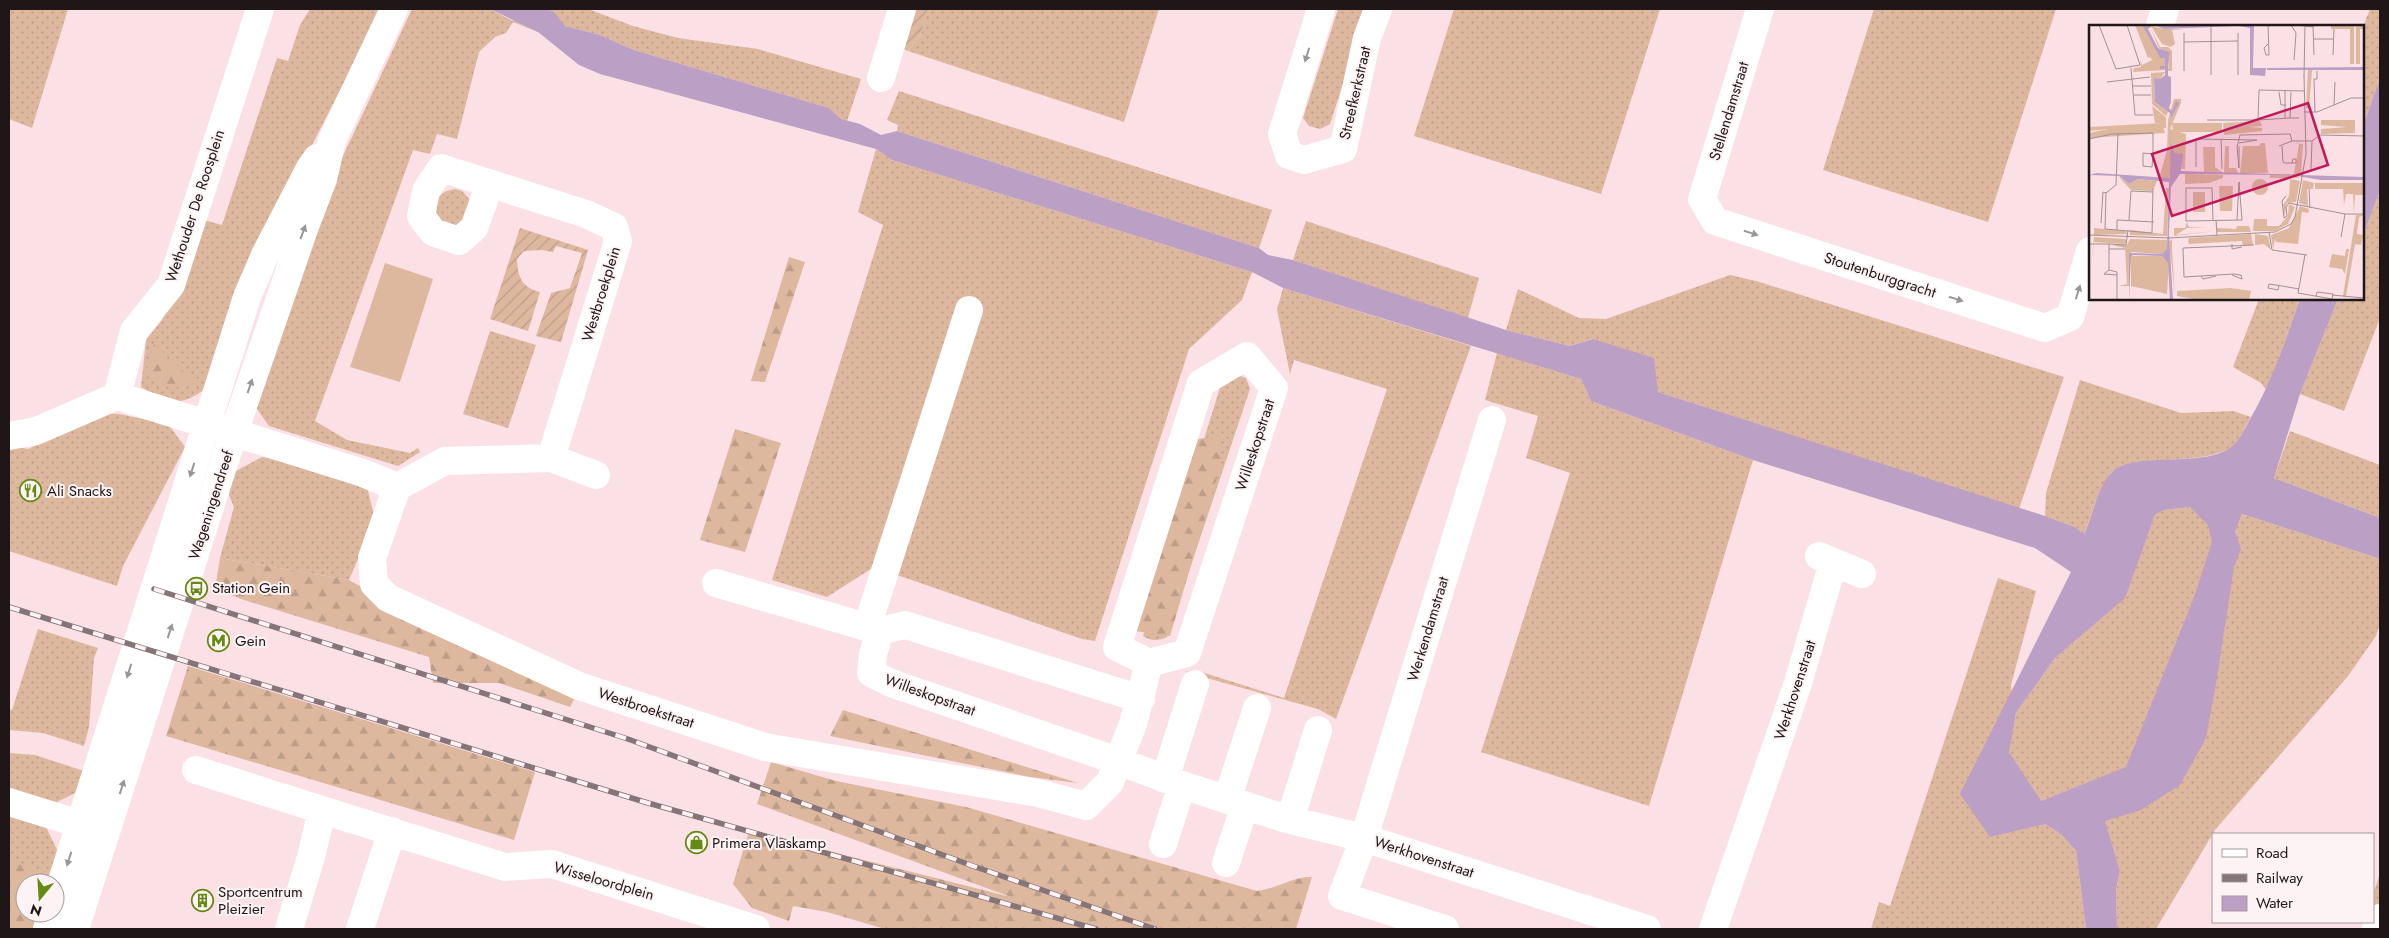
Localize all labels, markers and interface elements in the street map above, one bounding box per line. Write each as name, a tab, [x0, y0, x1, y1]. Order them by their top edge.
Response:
inset map	[2089, 25, 2364, 300]
street label: Streefkerkstraat	[1334, 44, 1377, 142]
one-way arrow	[1302, 48, 1310, 63]
street label: Stellendamstraat	[1704, 58, 1755, 163]
street label: Wethouder De Roosplein	[160, 127, 230, 285]
one-way arrow	[299, 224, 307, 239]
one-way arrow	[1744, 229, 1759, 237]
street label: Westbroekplein	[576, 244, 626, 344]
street label: Stoutenburggracht	[1821, 247, 1939, 304]
one-way arrow	[2074, 285, 2082, 300]
one-way arrow	[1948, 296, 1963, 303]
one-way arrow	[247, 378, 254, 393]
street label: Willeskopstraat	[1230, 396, 1280, 494]
street label: Wageningendreef	[183, 447, 239, 563]
one-way arrow	[188, 463, 196, 478]
restaurant icon: Ali Snacks	[19, 479, 43, 503]
place label: Ali Snacks	[47, 480, 112, 502]
street label: Werkendamstraat	[1402, 573, 1455, 684]
bus stop icon: Station Gein	[184, 576, 208, 600]
place label: Station Gein	[212, 577, 290, 599]
one-way arrow	[167, 624, 174, 639]
metro station icon: Gein	[207, 629, 231, 653]
place label: Gein	[235, 630, 266, 652]
street label: Werkhovenstraat	[1769, 637, 1822, 743]
one-way arrow	[124, 663, 132, 678]
street label: Willeskopstraat	[881, 668, 979, 722]
street label: Westbroekstraat	[595, 682, 697, 734]
one-way arrow	[119, 779, 126, 794]
shop icon: Primera Vlaskamp	[684, 831, 708, 855]
street label: Werkhovenstraat	[1371, 831, 1477, 884]
place label: Primera Vlaskamp	[712, 832, 826, 854]
legend	[2212, 833, 2374, 923]
text: Road	[2256, 842, 2288, 864]
one-way arrow	[64, 852, 72, 867]
street label: Wisseloordplein	[551, 856, 657, 906]
text: Railway	[2256, 867, 2303, 889]
north arrow	[15, 873, 65, 923]
place label: Sportcentrum Pleizier	[218, 881, 303, 920]
building icon: Sportcentrum Pleizier	[190, 889, 214, 913]
text: Water	[2256, 892, 2294, 914]
text: N	[28, 899, 44, 922]

